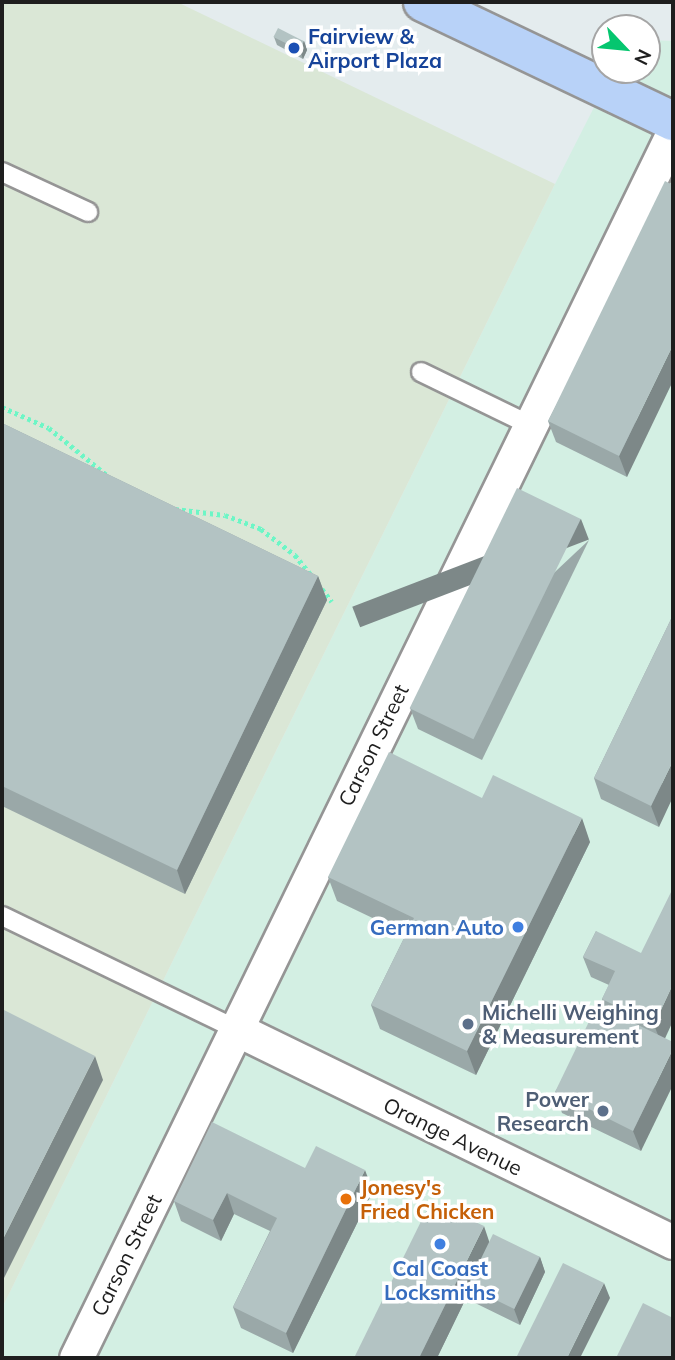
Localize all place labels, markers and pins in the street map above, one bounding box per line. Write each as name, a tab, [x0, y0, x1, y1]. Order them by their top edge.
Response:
place label: Fairview & Airport Plaza	[308, 23, 442, 73]
marker: Fairview & Airport Plaza	[286, 40, 302, 56]
place label: German Auto	[370, 914, 504, 940]
marker: German Auto	[510, 919, 526, 935]
place label: Michelli Weighing & Measurement	[482, 999, 659, 1049]
marker: Michelli Weighing & Measurement	[460, 1016, 476, 1032]
place label: Power Research	[497, 1086, 589, 1136]
marker: Power Research	[595, 1103, 611, 1119]
place label: Jonesy's Fried Chicken	[360, 1174, 494, 1224]
marker: Jonesy's Fried Chicken	[338, 1191, 354, 1207]
marker: Cal Coast Locksmiths	[432, 1236, 448, 1252]
place label: Cal Coast Locksmiths	[384, 1255, 496, 1305]

